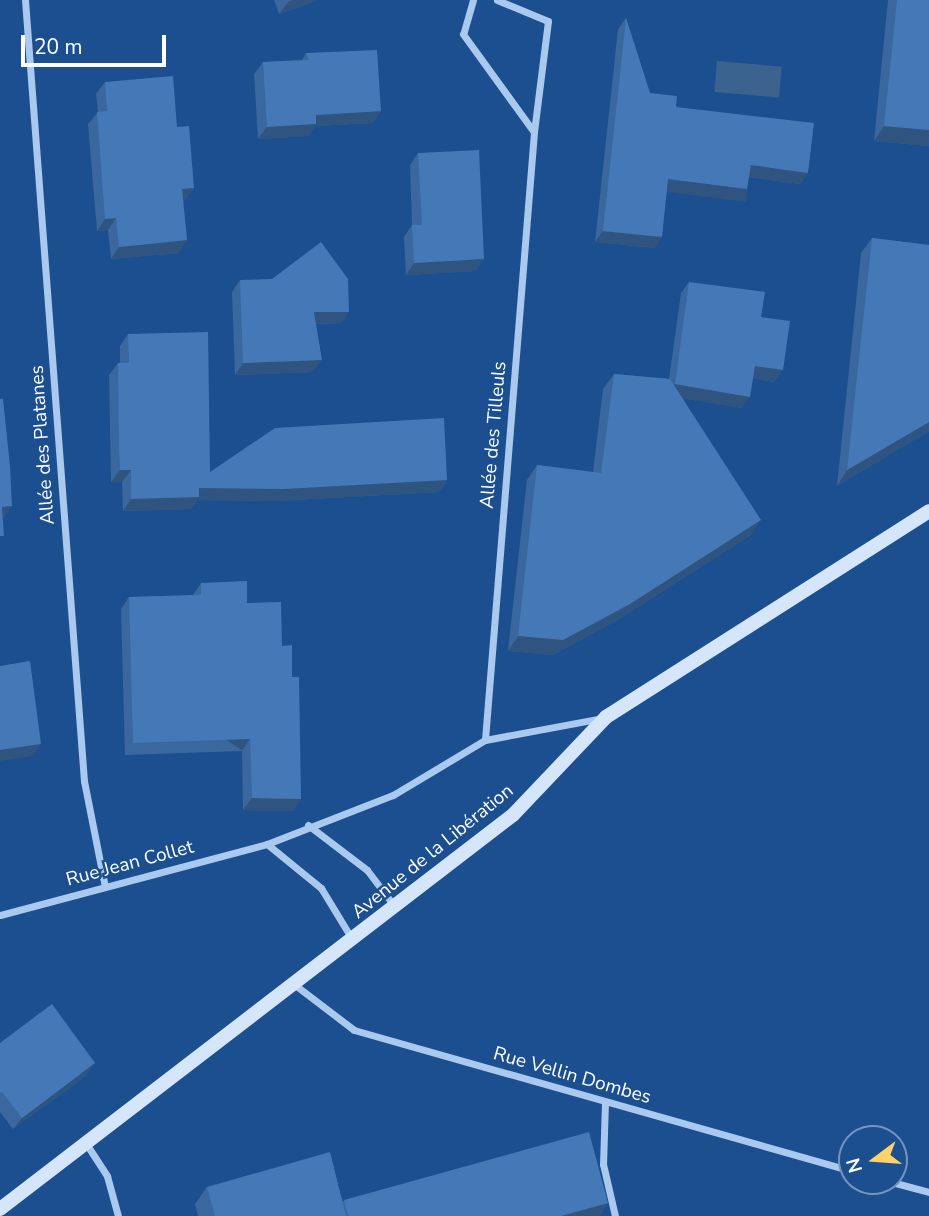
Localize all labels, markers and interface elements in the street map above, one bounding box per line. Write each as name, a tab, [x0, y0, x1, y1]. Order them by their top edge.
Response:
scale bar	[24, 21, 170, 65]
text: 20 m	[34, 33, 83, 61]
street label: Allée des Tilleuls	[476, 360, 512, 510]
street label: Allée des Platanes	[26, 365, 60, 525]
street label: Avenue de la Libération	[348, 780, 518, 924]
street label: Rue Jean Collet	[64, 836, 196, 892]
street label: Rue Vellin Dombes	[491, 1043, 653, 1109]
north arrow	[838, 1125, 908, 1195]
text: N	[840, 1155, 869, 1176]

